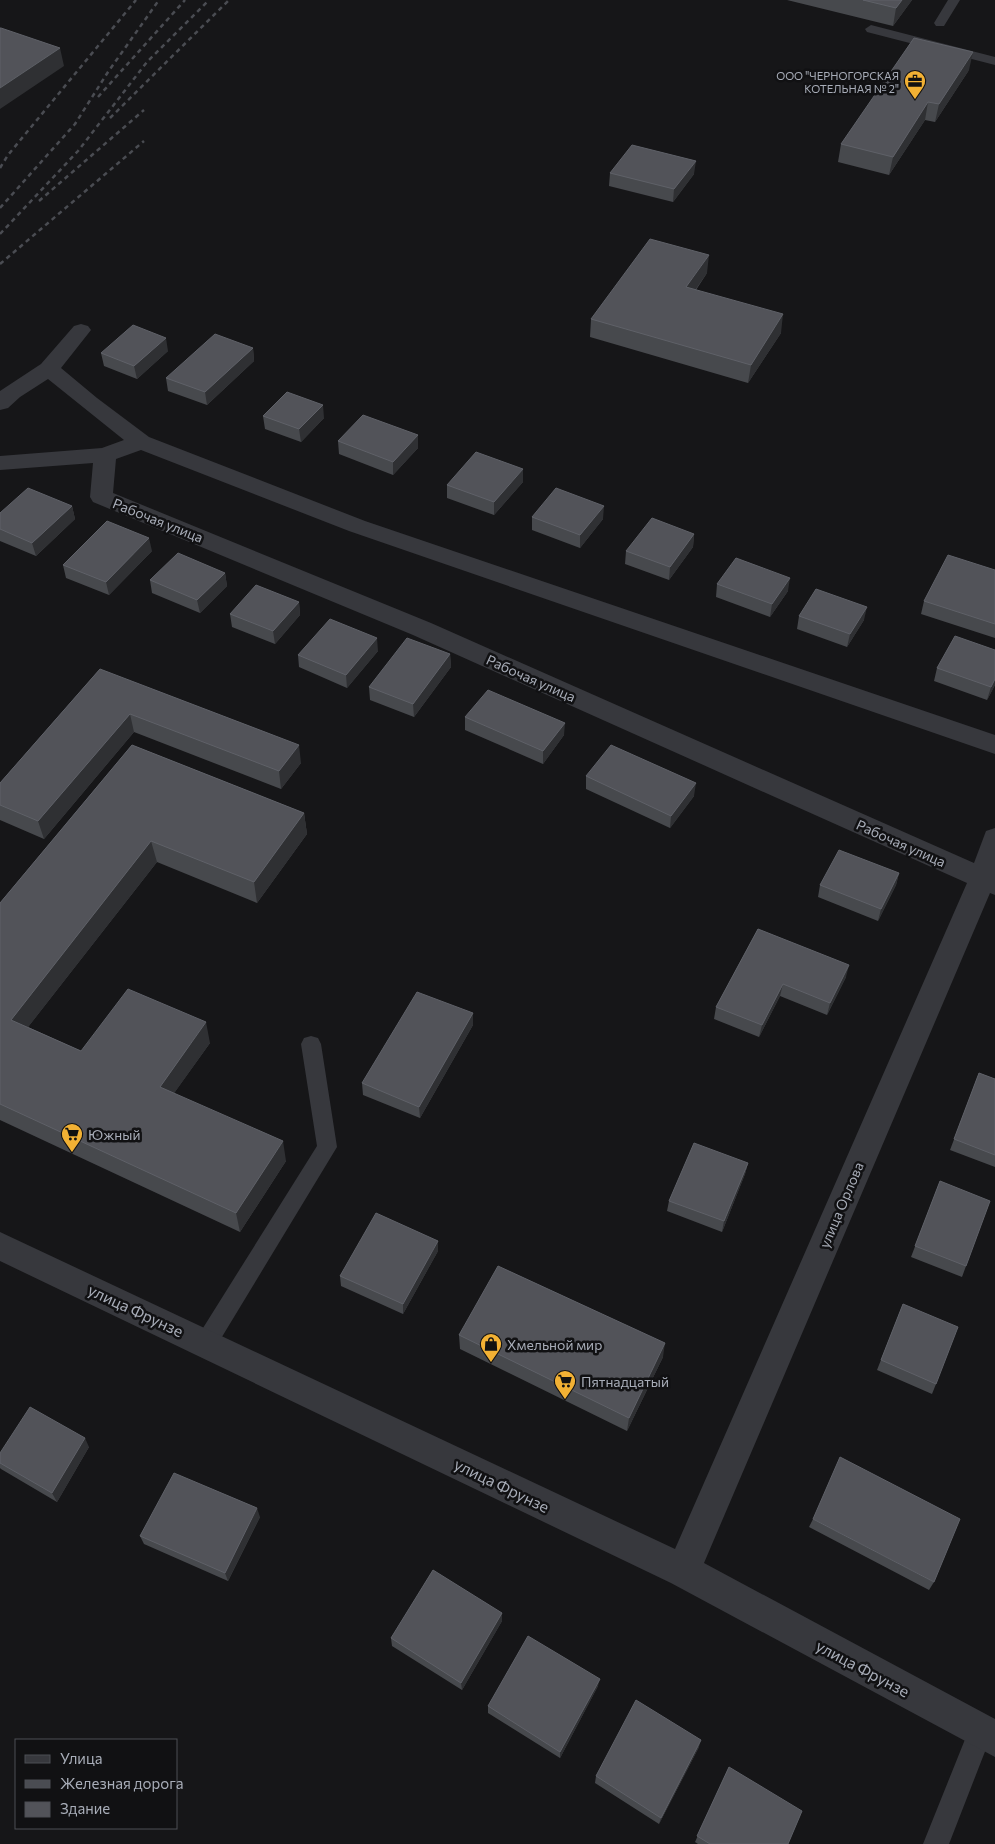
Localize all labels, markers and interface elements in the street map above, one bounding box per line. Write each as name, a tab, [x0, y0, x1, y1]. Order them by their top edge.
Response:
place label: ООО "ЧЕРНОГОРСКАЯ КОТЕЛЬНАЯ № 2"	[776, 69, 899, 95]
office icon: ООО "ЧЕРНОГОРСКАЯ КОТЕЛЬНАЯ № 2"	[903, 69, 927, 100]
street label: Рабочая улица	[110, 494, 206, 546]
street label: Рабочая улица	[484, 651, 578, 705]
street label: Рабочая улица	[854, 816, 948, 870]
supermarket icon: Южный	[60, 1122, 84, 1153]
place label: Южный	[88, 1126, 140, 1143]
street label: улица Орлова	[815, 1159, 867, 1251]
street label: улица Фрунзе	[85, 1280, 187, 1340]
shop icon: Хмельной мир	[479, 1332, 503, 1363]
place label: Хмельной мир	[507, 1336, 602, 1353]
supermarket icon: Пятнадцатый	[553, 1369, 577, 1400]
place label: Пятнадцатый	[581, 1373, 669, 1390]
street label: улица Фрунзе	[451, 1454, 553, 1516]
street label: улица Фрунзе	[813, 1635, 913, 1701]
legend	[15, 1739, 178, 1829]
text: Улица	[60, 1749, 102, 1767]
text: Железная дорога	[60, 1774, 184, 1792]
text: Здание	[60, 1799, 110, 1817]

